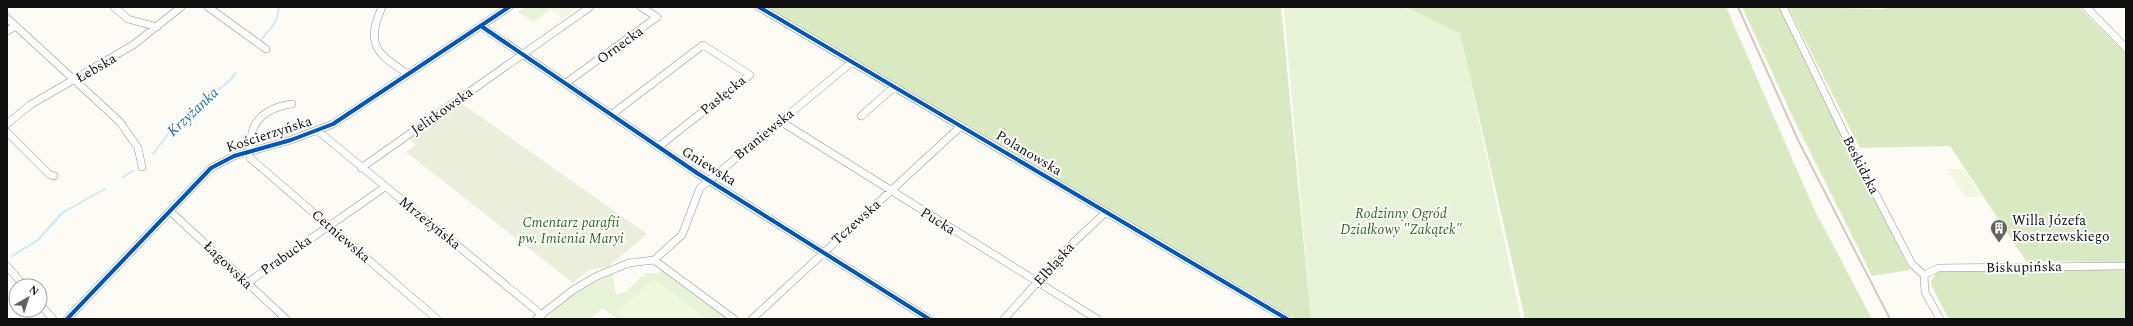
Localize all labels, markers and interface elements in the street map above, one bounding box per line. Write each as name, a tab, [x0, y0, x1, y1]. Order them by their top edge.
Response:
street label: Ornecka	[592, 21, 648, 69]
street label: Łebska	[72, 48, 120, 88]
street label: Pasłęcka	[696, 70, 751, 120]
water label: Krzyżanka	[162, 82, 224, 142]
street label: Jelitkowska	[407, 82, 477, 140]
street label: Braniewska	[729, 103, 799, 165]
street label: Kościerzyńska	[223, 110, 315, 158]
street label: Polanowska	[992, 125, 1066, 181]
street label: Beskidzka	[1837, 132, 1885, 198]
street label: Gniewska	[678, 141, 741, 191]
street label: Mrzeżyńska	[394, 191, 466, 255]
street label: Tczewska	[827, 194, 885, 250]
street label: Pucka	[916, 202, 960, 240]
park label: Rodzinny Ogród Działkowy "Zakątek"	[1340, 203, 1462, 240]
street label: Cetniewska	[307, 204, 375, 268]
place label: Willa Józefa Kostrzewskiego	[2012, 210, 2110, 247]
park label: Cmentarz parafii pw. Imienia Maryi	[517, 212, 624, 249]
building icon: Willa Józefa Kostrzewskiego	[1989, 218, 2009, 243]
street label: Prabucka	[256, 230, 316, 280]
street label: Łagowska	[199, 236, 258, 294]
street label: Elbląska	[1029, 237, 1079, 291]
street label: Biskupińska	[1986, 256, 2062, 278]
north arrow	[8, 278, 48, 318]
text: N	[25, 281, 43, 300]

